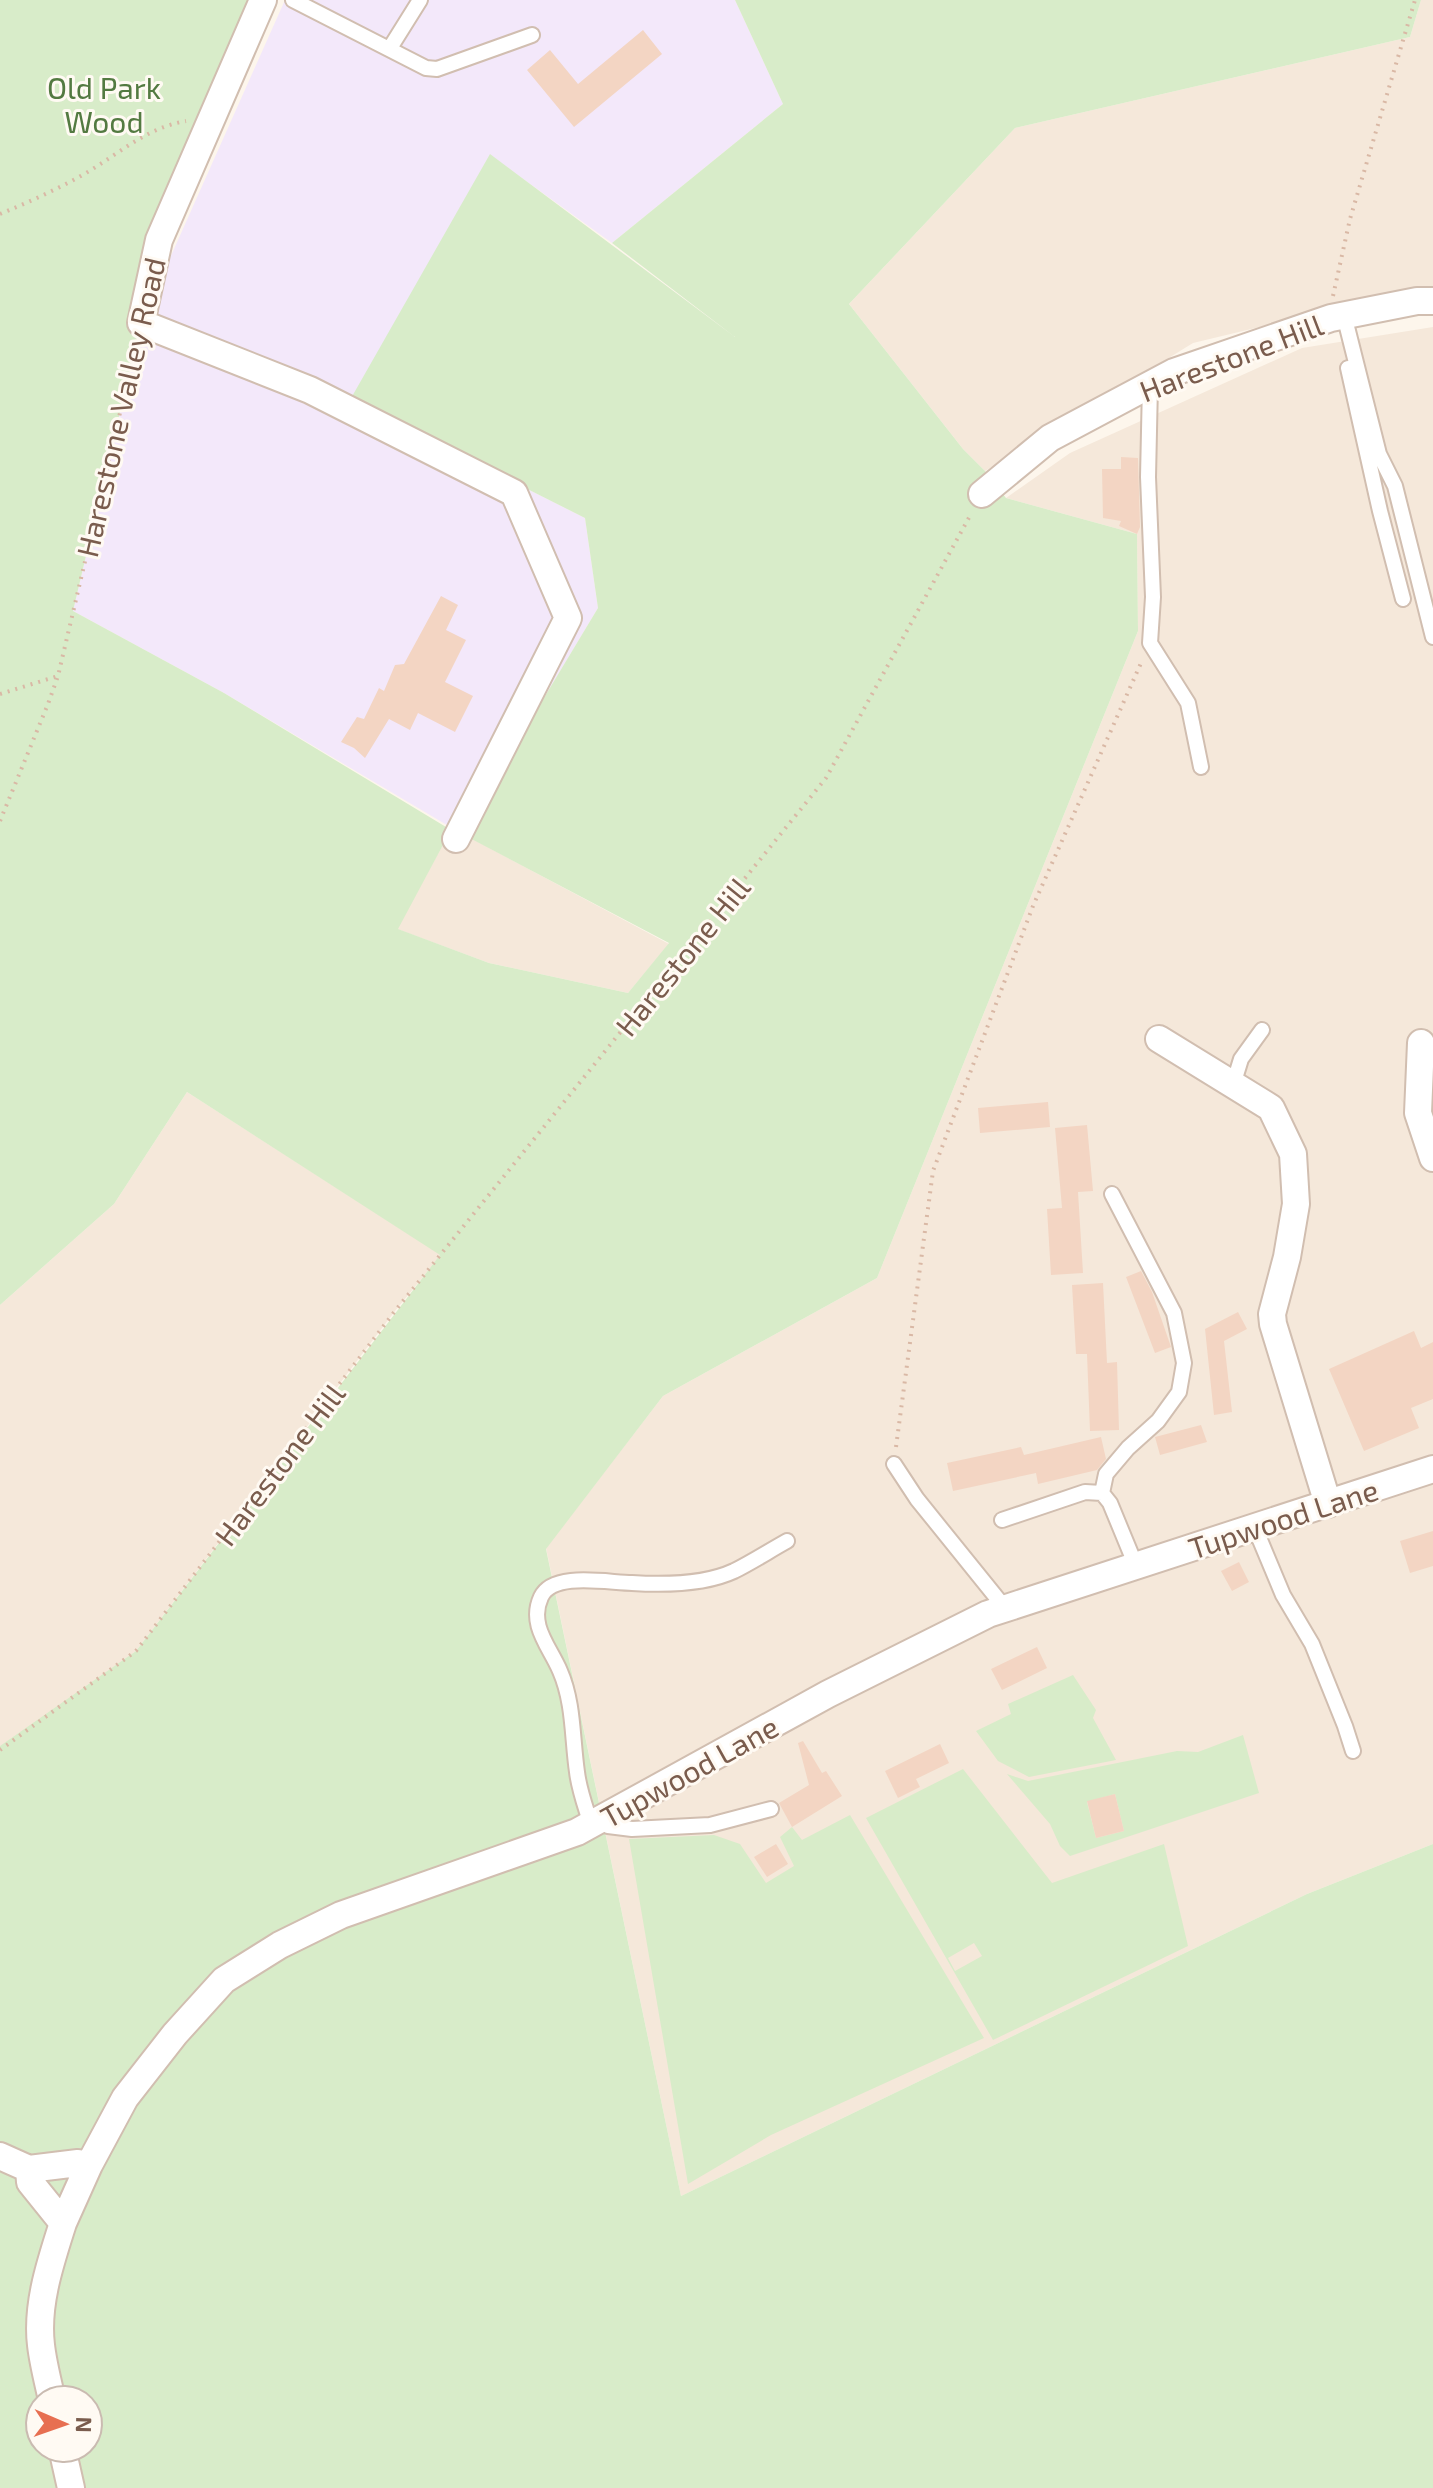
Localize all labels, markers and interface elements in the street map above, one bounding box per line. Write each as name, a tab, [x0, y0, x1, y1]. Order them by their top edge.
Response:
park label: Old Park Wood	[47, 69, 161, 139]
street label: Harestone Valley Road	[68, 254, 172, 560]
street label: Harestone Hill	[1134, 305, 1328, 408]
street label: Harestone Hill	[607, 869, 757, 1043]
street label: Harestone Hill	[206, 1376, 352, 1552]
street label: Tupwood Lane	[1184, 1470, 1382, 1566]
street label: Tupwood Lane	[594, 1707, 784, 1835]
north arrow	[24, 2384, 104, 2464]
text: N	[72, 2416, 98, 2433]

